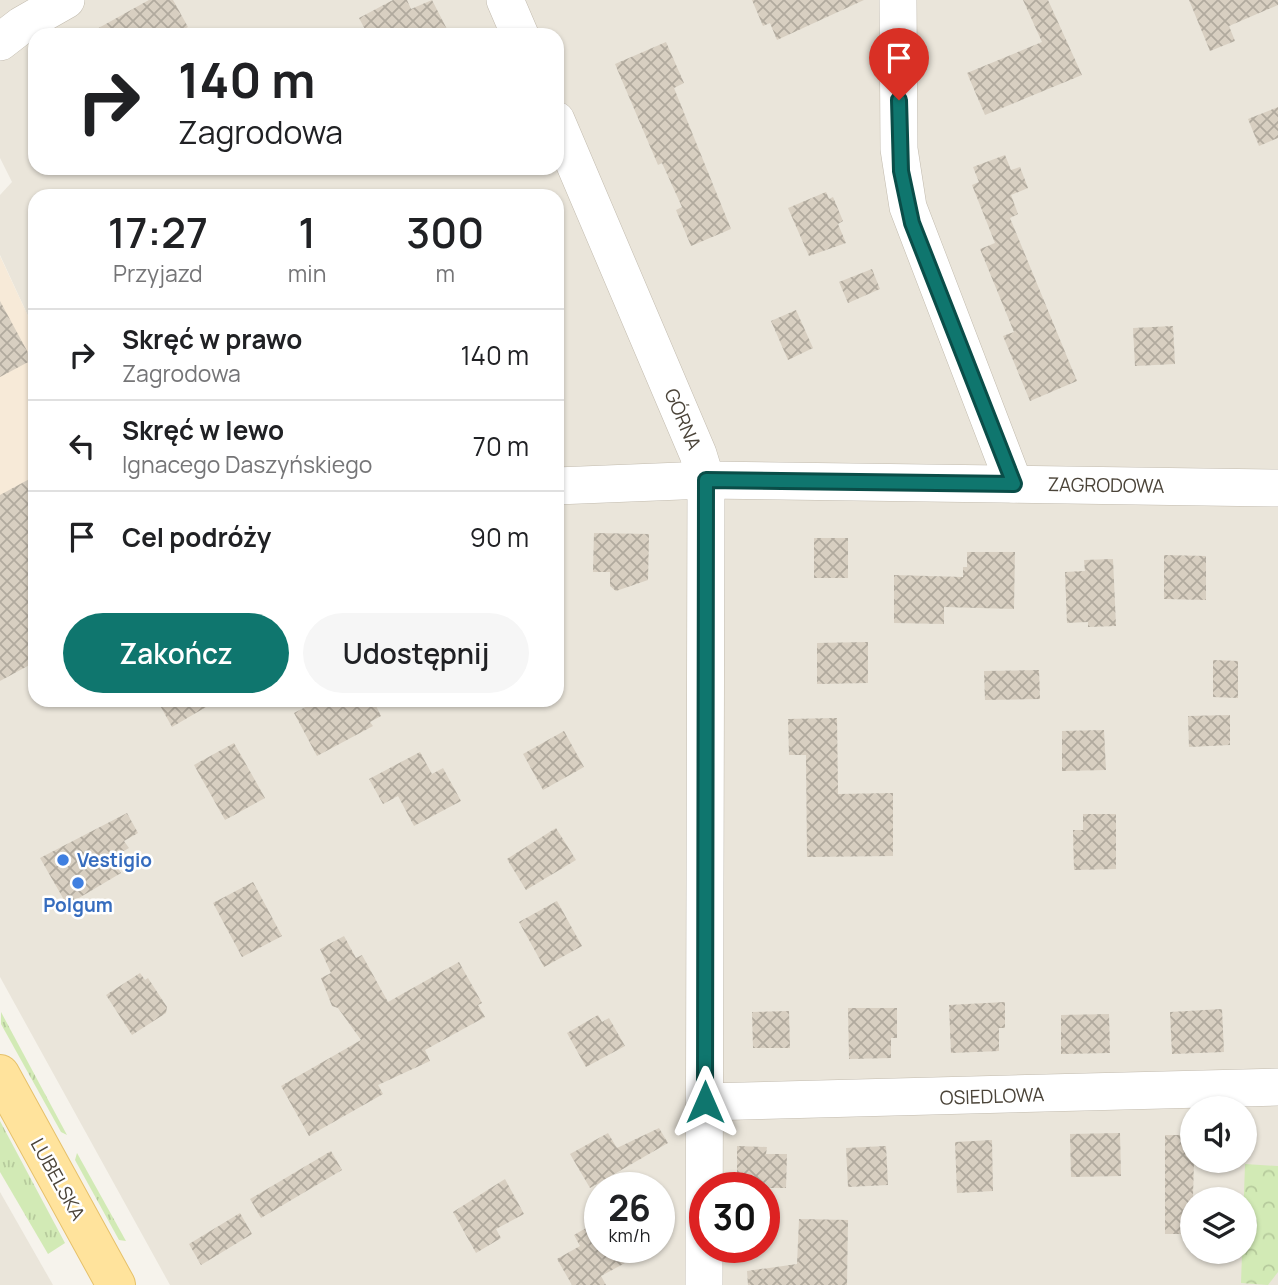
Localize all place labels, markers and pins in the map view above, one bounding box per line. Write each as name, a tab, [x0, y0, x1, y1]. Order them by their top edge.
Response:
pin	[869, 28, 929, 100]
place label: Vestigio	[77, 847, 152, 873]
marker: Vestigio	[55, 852, 71, 868]
marker: Polgum	[70, 875, 86, 891]
place label: Polgum	[43, 892, 113, 918]

